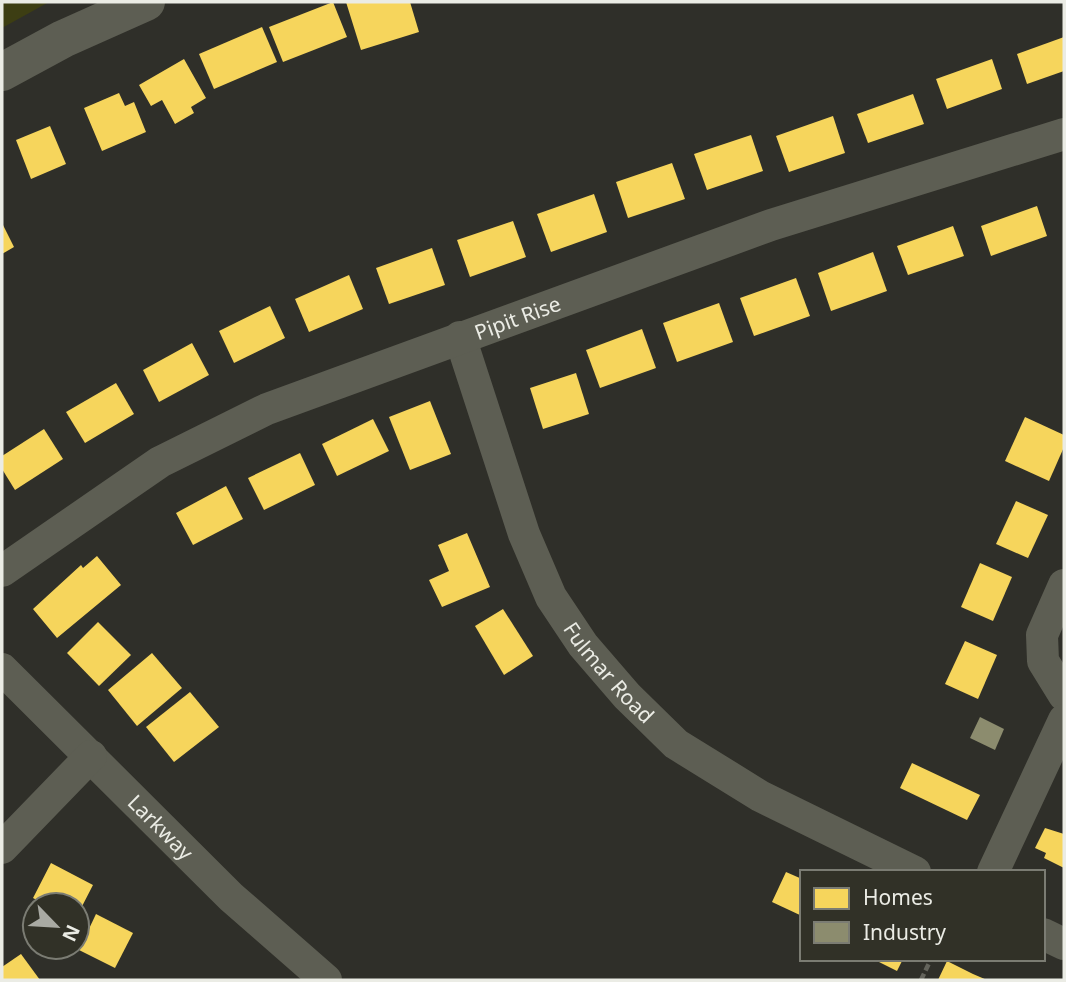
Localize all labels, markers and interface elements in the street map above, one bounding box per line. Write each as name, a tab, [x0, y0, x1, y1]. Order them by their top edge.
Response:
street label: Pipit Rise	[470, 289, 565, 346]
street label: Fulmar Road	[557, 616, 660, 729]
street label: Larkway	[122, 788, 200, 866]
legend	[800, 870, 1045, 961]
text: Homes	[863, 883, 933, 911]
north arrow	[21, 891, 91, 961]
text: Industry	[863, 918, 946, 946]
text: N	[56, 921, 86, 946]

